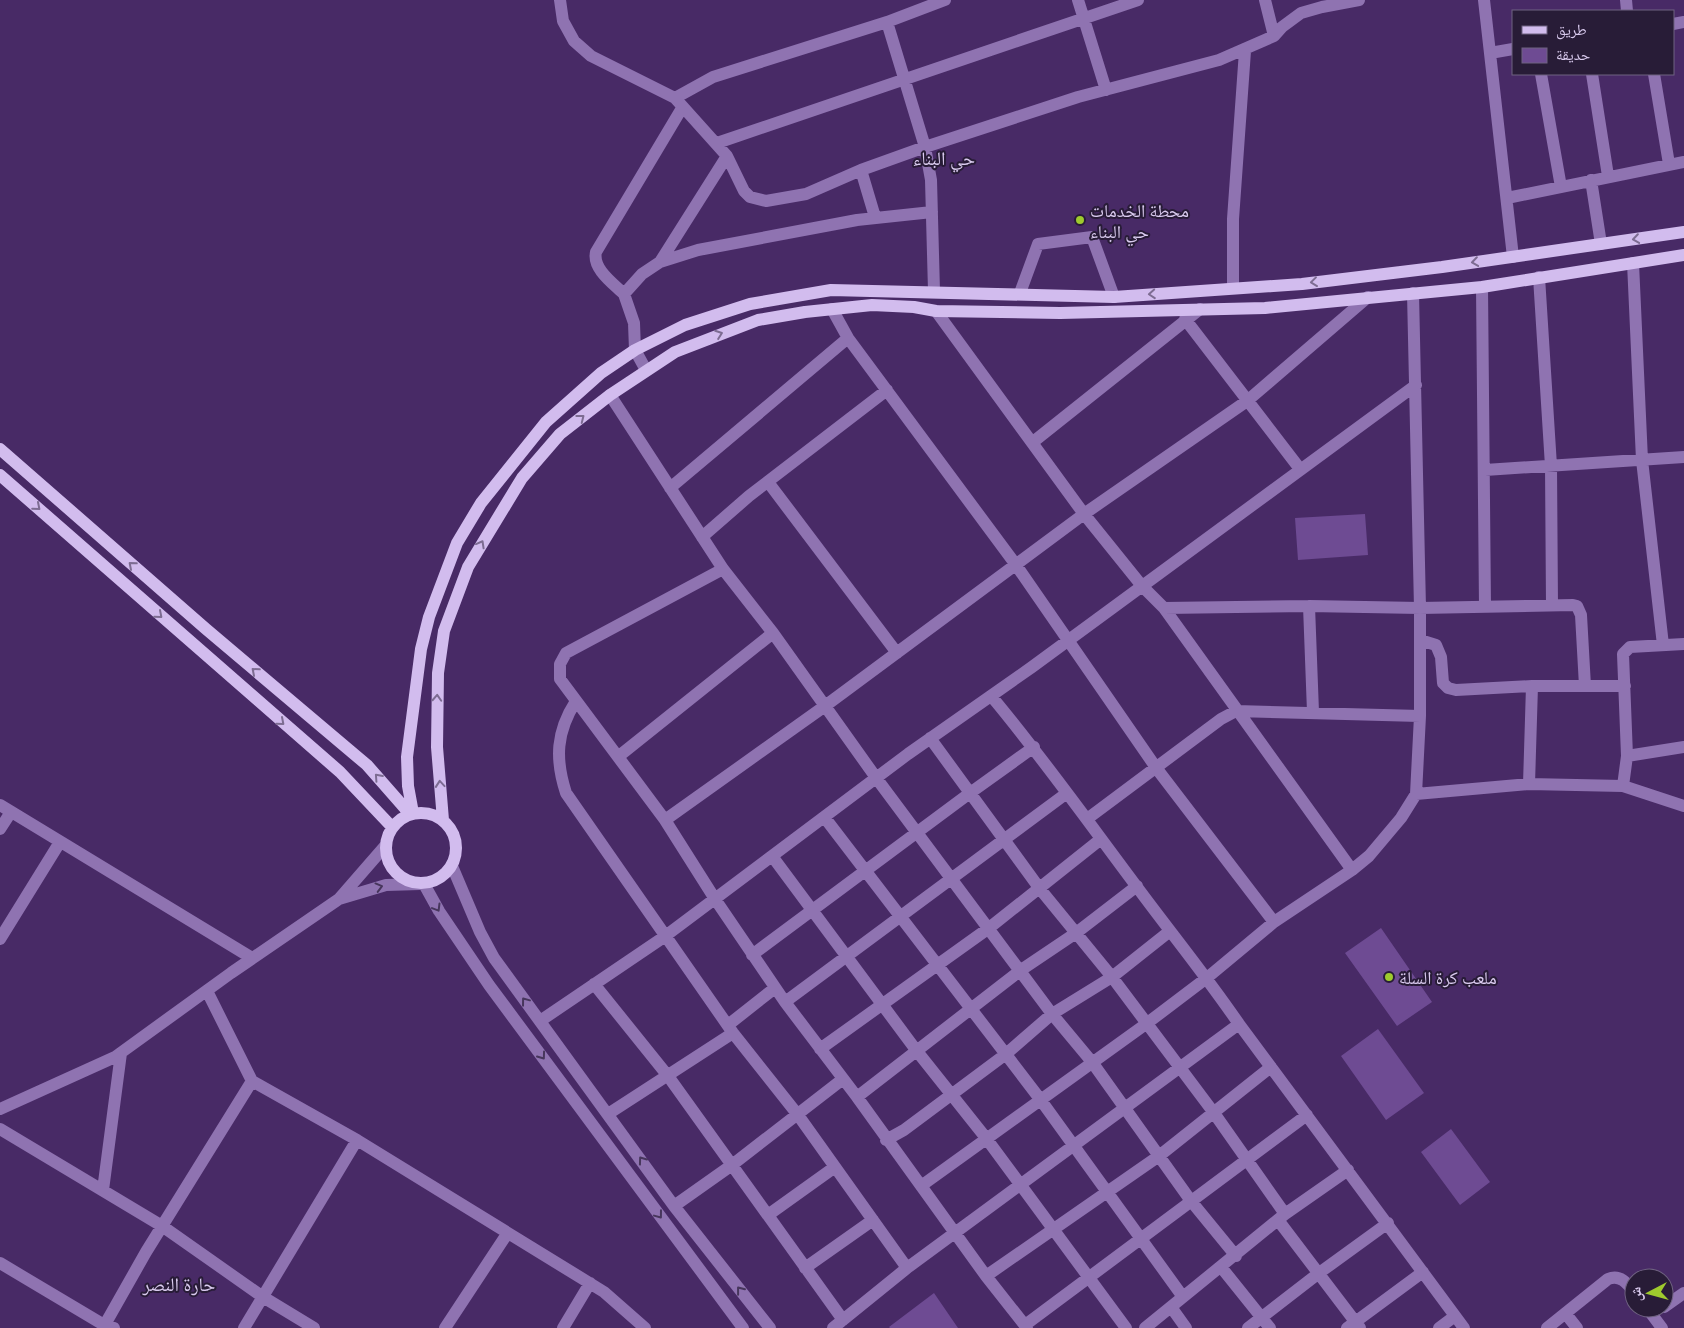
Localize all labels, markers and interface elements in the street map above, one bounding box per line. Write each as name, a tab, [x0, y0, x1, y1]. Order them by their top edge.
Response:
legend	[1512, 10, 1674, 75]
text: طريق	[1556, 21, 1587, 40]
text: حديقة	[1556, 46, 1591, 64]
district label: حي البناء	[913, 147, 975, 173]
place label: محطة الخدمات حي البناء	[1090, 200, 1189, 246]
marker: محطة الخدمات حي البناء	[1074, 214, 1086, 226]
one-way arrow	[1631, 233, 1639, 244]
one-way arrow	[1471, 256, 1479, 267]
one-way arrow	[1309, 277, 1318, 287]
one-way arrow	[1147, 288, 1155, 299]
one-way arrow	[714, 330, 723, 340]
one-way arrow	[575, 415, 584, 423]
one-way arrow	[31, 501, 40, 510]
one-way arrow	[475, 541, 485, 550]
one-way arrow	[129, 561, 138, 570]
one-way arrow	[153, 609, 162, 618]
one-way arrow	[252, 668, 261, 677]
one-way arrow	[432, 694, 442, 702]
one-way arrow	[275, 716, 284, 724]
one-way arrow	[375, 774, 384, 783]
one-way arrow	[434, 779, 445, 787]
one-way arrow	[375, 883, 383, 893]
one-way arrow	[431, 902, 441, 911]
place label: ملعب كرة السلة	[1399, 967, 1497, 988]
marker: ملعب كرة السلة	[1383, 971, 1395, 983]
one-way arrow	[523, 998, 531, 1007]
one-way arrow	[536, 1050, 544, 1059]
one-way arrow	[639, 1157, 647, 1166]
one-way arrow	[653, 1209, 662, 1219]
north arrow	[1624, 1268, 1674, 1318]
district label: حارة النصر	[142, 1273, 215, 1296]
one-way arrow	[737, 1286, 746, 1295]
text: ش	[1627, 1286, 1646, 1303]

